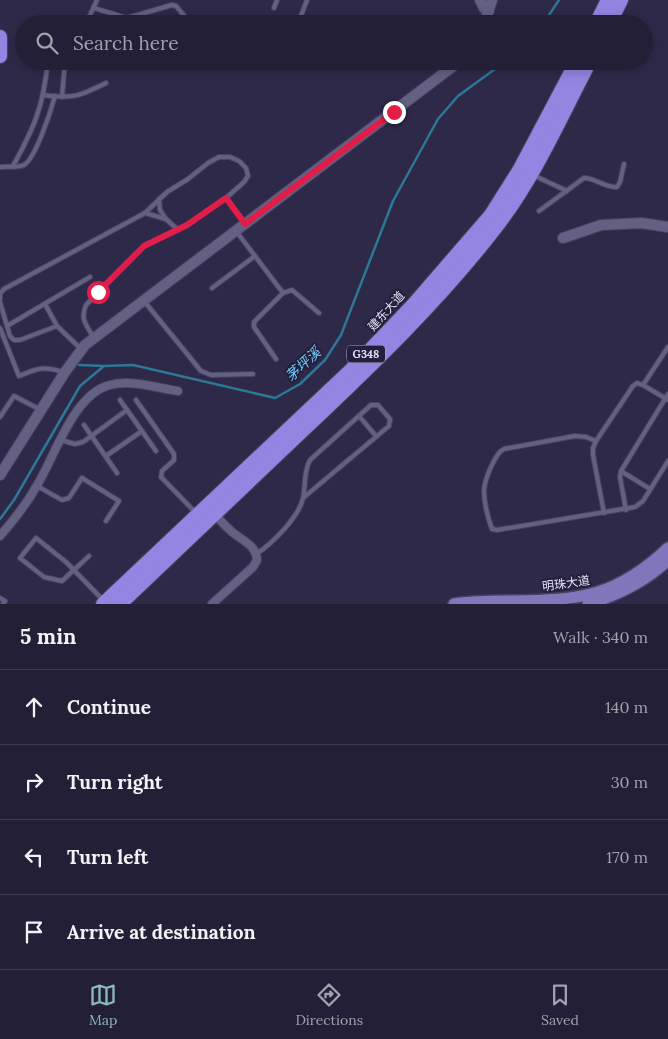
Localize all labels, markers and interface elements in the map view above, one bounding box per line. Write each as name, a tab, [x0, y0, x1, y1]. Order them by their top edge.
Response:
search box	[15, 15, 653, 70]
icon: search	[33, 29, 61, 57]
text: Search here	[73, 31, 179, 55]
route end	[383, 101, 406, 124]
route start	[87, 281, 110, 304]
street label: 建东大道	[364, 288, 408, 334]
water label: 茅坪溪	[282, 342, 326, 385]
road number: G348	[347, 346, 385, 362]
street label: 明珠大道	[541, 572, 591, 594]
text: 5 min	[20, 623, 76, 650]
text: Walk · 340 m	[553, 627, 648, 647]
icon: ahead	[20, 693, 48, 721]
text: Continue	[67, 695, 151, 719]
text: 140 m	[605, 697, 648, 717]
icon: right	[20, 768, 48, 796]
text: Turn right	[67, 770, 163, 794]
text: 30 m	[611, 772, 648, 792]
icon: left	[20, 843, 48, 871]
text: Turn left	[67, 845, 148, 869]
text: 170 m	[606, 847, 648, 867]
icon: arrive	[20, 918, 48, 946]
text: Arrive at destination	[67, 920, 256, 944]
tab: Map	[89, 981, 117, 1029]
tab: Directions	[295, 981, 363, 1029]
tab: Saved	[541, 981, 579, 1029]

